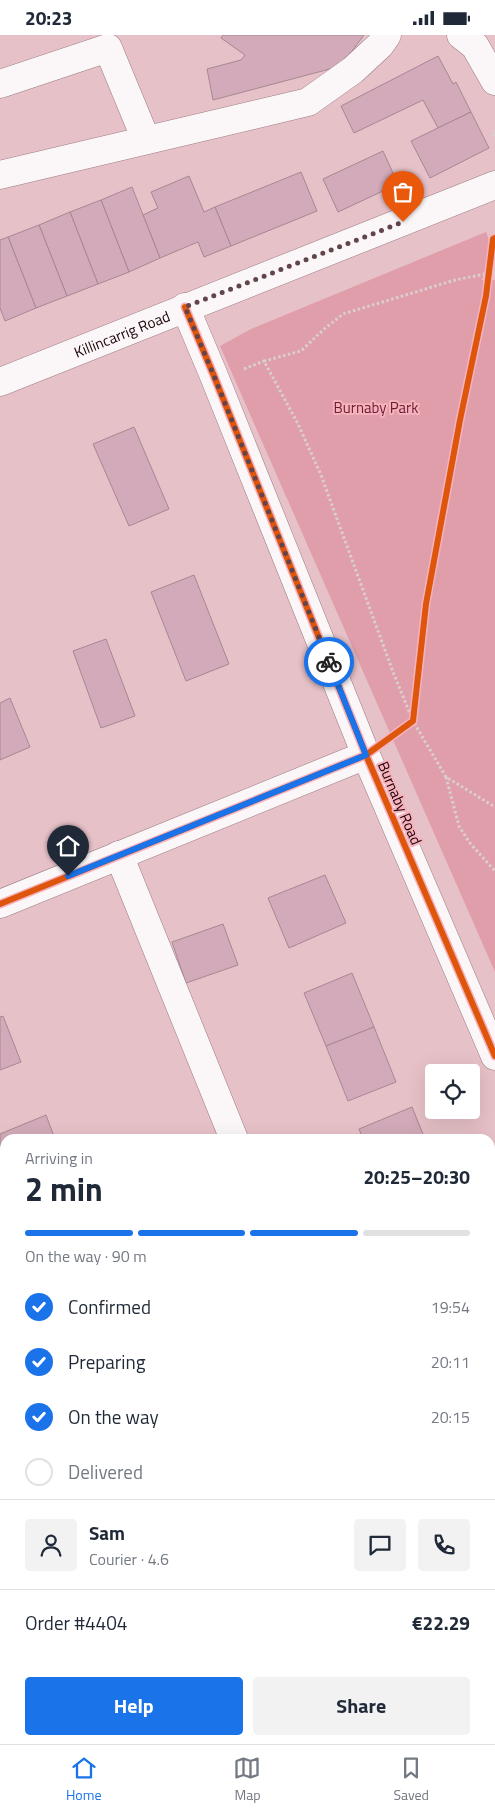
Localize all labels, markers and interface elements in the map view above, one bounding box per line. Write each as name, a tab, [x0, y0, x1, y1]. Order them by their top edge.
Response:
text: 20:23	[25, 3, 72, 32]
pin	[382, 171, 424, 222]
icon: bag	[389, 178, 417, 206]
street label: Killincarrig Road	[70, 304, 173, 363]
park label: Burnaby Park	[334, 396, 418, 419]
courier	[304, 637, 354, 687]
icon: bike	[315, 648, 343, 676]
street label: Burnaby Road	[372, 758, 428, 848]
pin	[47, 825, 89, 876]
icon: home	[54, 832, 82, 860]
map controls	[425, 1064, 480, 1119]
button: locate	[425, 1064, 480, 1119]
text: Arriving in	[25, 1146, 93, 1170]
text: 20:25–20:30	[363, 1162, 470, 1191]
text: 2 min	[25, 1165, 103, 1213]
text: On the way · 90 m	[25, 1244, 147, 1268]
text: Confirmed	[68, 1292, 151, 1321]
icon: check	[25, 1293, 53, 1321]
text: 19:54	[431, 1295, 470, 1319]
text: Preparing	[68, 1347, 145, 1376]
icon: check	[25, 1348, 53, 1376]
text: 20:11	[431, 1350, 470, 1374]
text: On the way	[68, 1402, 159, 1431]
icon: check	[25, 1403, 53, 1431]
text: 20:15	[431, 1405, 470, 1429]
text: Delivered	[68, 1457, 143, 1486]
text: Sam	[89, 1518, 125, 1547]
button: person	[25, 1519, 77, 1571]
button: chat	[354, 1519, 406, 1571]
button: phone	[418, 1519, 470, 1571]
text: Courier · 4.6	[89, 1547, 169, 1571]
text: Order #4404	[25, 1608, 127, 1637]
text: €22.29	[412, 1608, 470, 1637]
button: Help	[25, 1677, 243, 1735]
button: Share	[253, 1677, 470, 1735]
tab: Home	[66, 1754, 102, 1805]
tab: Map	[233, 1754, 261, 1805]
tab: Saved	[393, 1754, 429, 1805]

